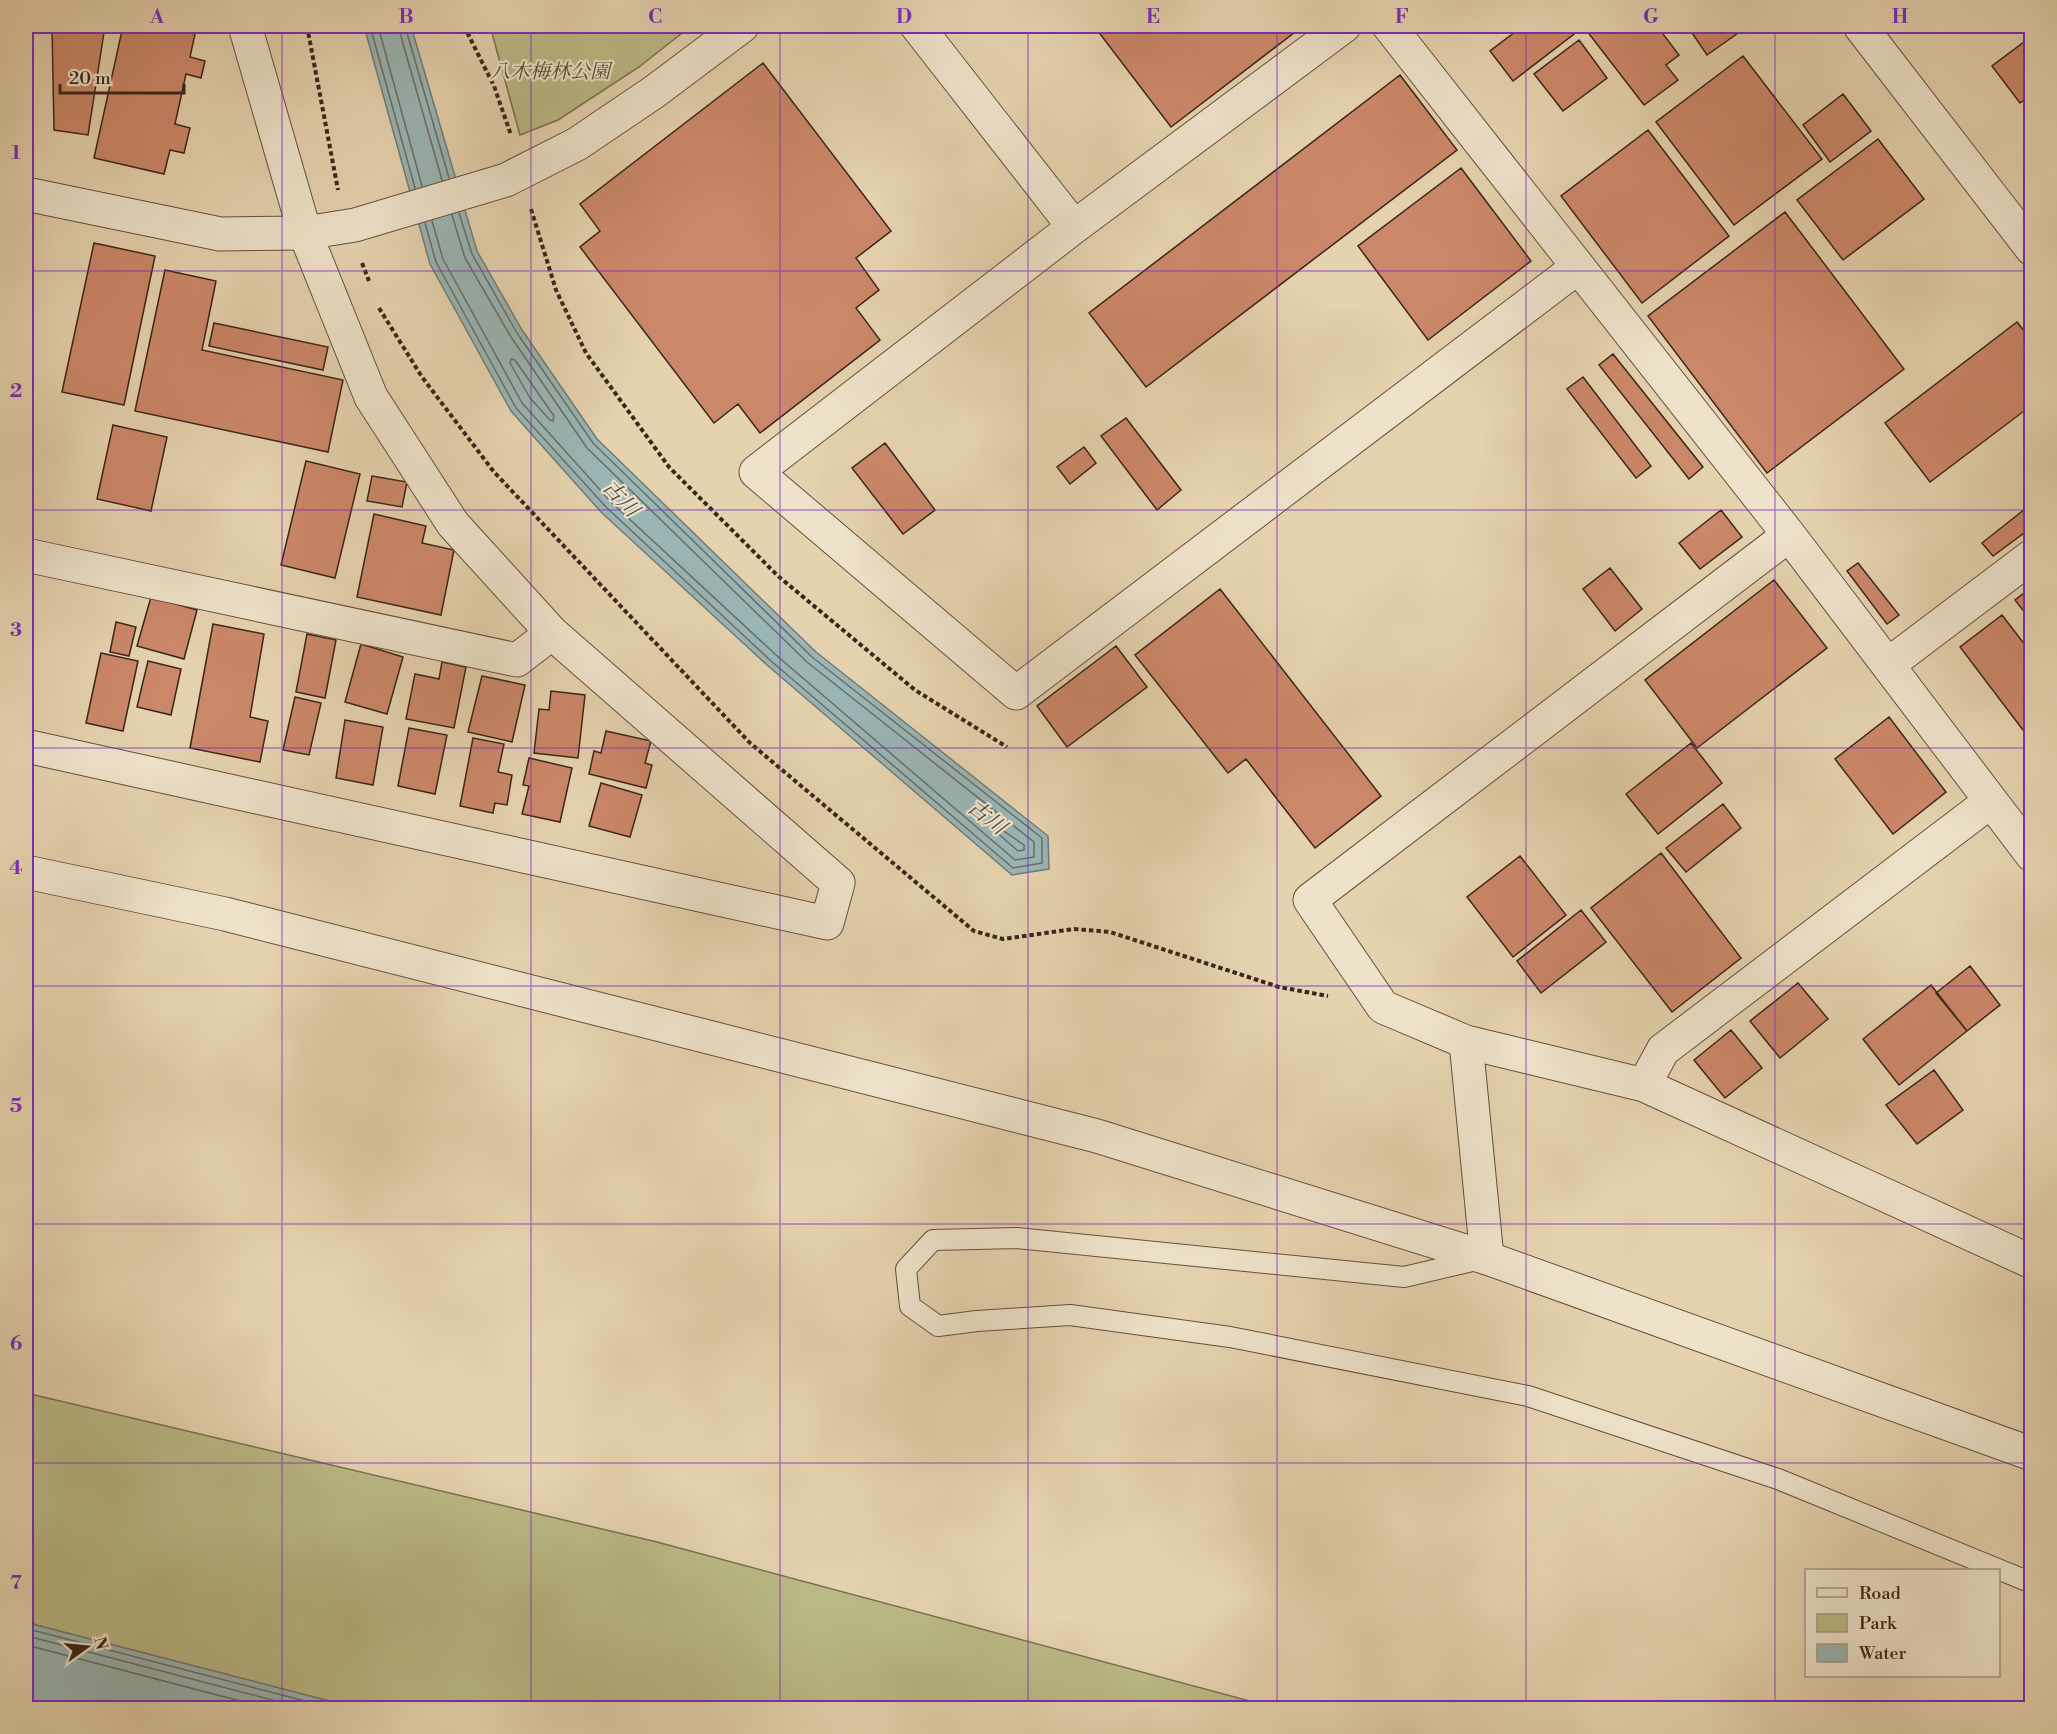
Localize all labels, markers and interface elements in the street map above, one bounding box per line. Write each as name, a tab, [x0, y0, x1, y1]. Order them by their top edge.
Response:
text: A	[149, 5, 165, 30]
text: B	[398, 5, 414, 30]
text: C	[648, 5, 662, 30]
text: D	[896, 5, 912, 30]
text: E	[1146, 5, 1160, 30]
text: F	[1395, 5, 1409, 30]
text: G	[1643, 5, 1659, 30]
text: H	[1892, 5, 1909, 30]
scale bar	[60, 57, 184, 95]
park label: 八木梅林公園	[490, 60, 613, 85]
text: 20 m	[69, 67, 111, 90]
text: 1	[11, 141, 21, 166]
text: 2	[10, 379, 22, 404]
water label: 古川	[596, 474, 645, 524]
text: 3	[10, 618, 22, 643]
water label: 古川	[962, 795, 1013, 842]
text: 4	[9, 856, 23, 881]
text: 5	[10, 1094, 22, 1119]
text: 6	[10, 1332, 23, 1357]
legend	[1805, 1569, 2000, 1677]
text: 7	[10, 1571, 22, 1596]
text: Road	[1859, 1582, 1902, 1605]
text: Park	[1859, 1612, 1898, 1635]
north arrow	[57, 1617, 117, 1677]
text: N	[89, 1635, 112, 1652]
text: Water	[1858, 1642, 1907, 1665]

